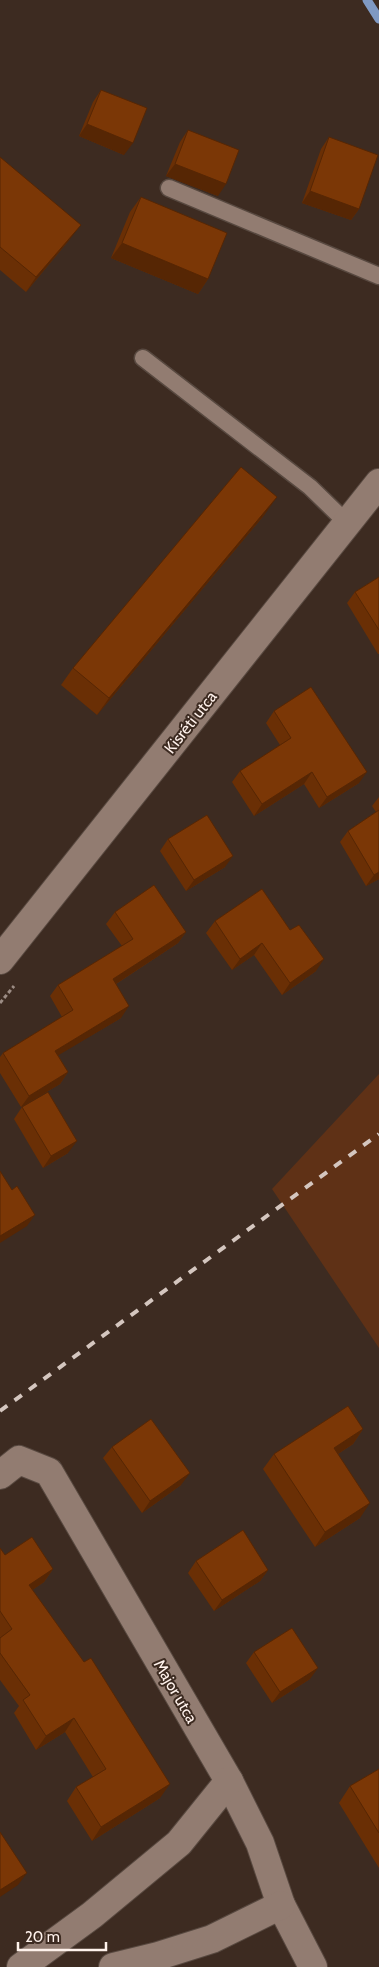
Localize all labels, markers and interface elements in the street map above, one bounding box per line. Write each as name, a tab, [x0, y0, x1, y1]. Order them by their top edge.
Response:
street label: Kisréti utca	[160, 687, 221, 757]
street label: Major utca	[150, 1656, 201, 1727]
scale bar	[18, 1920, 105, 1952]
text: 20 m	[25, 1928, 60, 1946]

